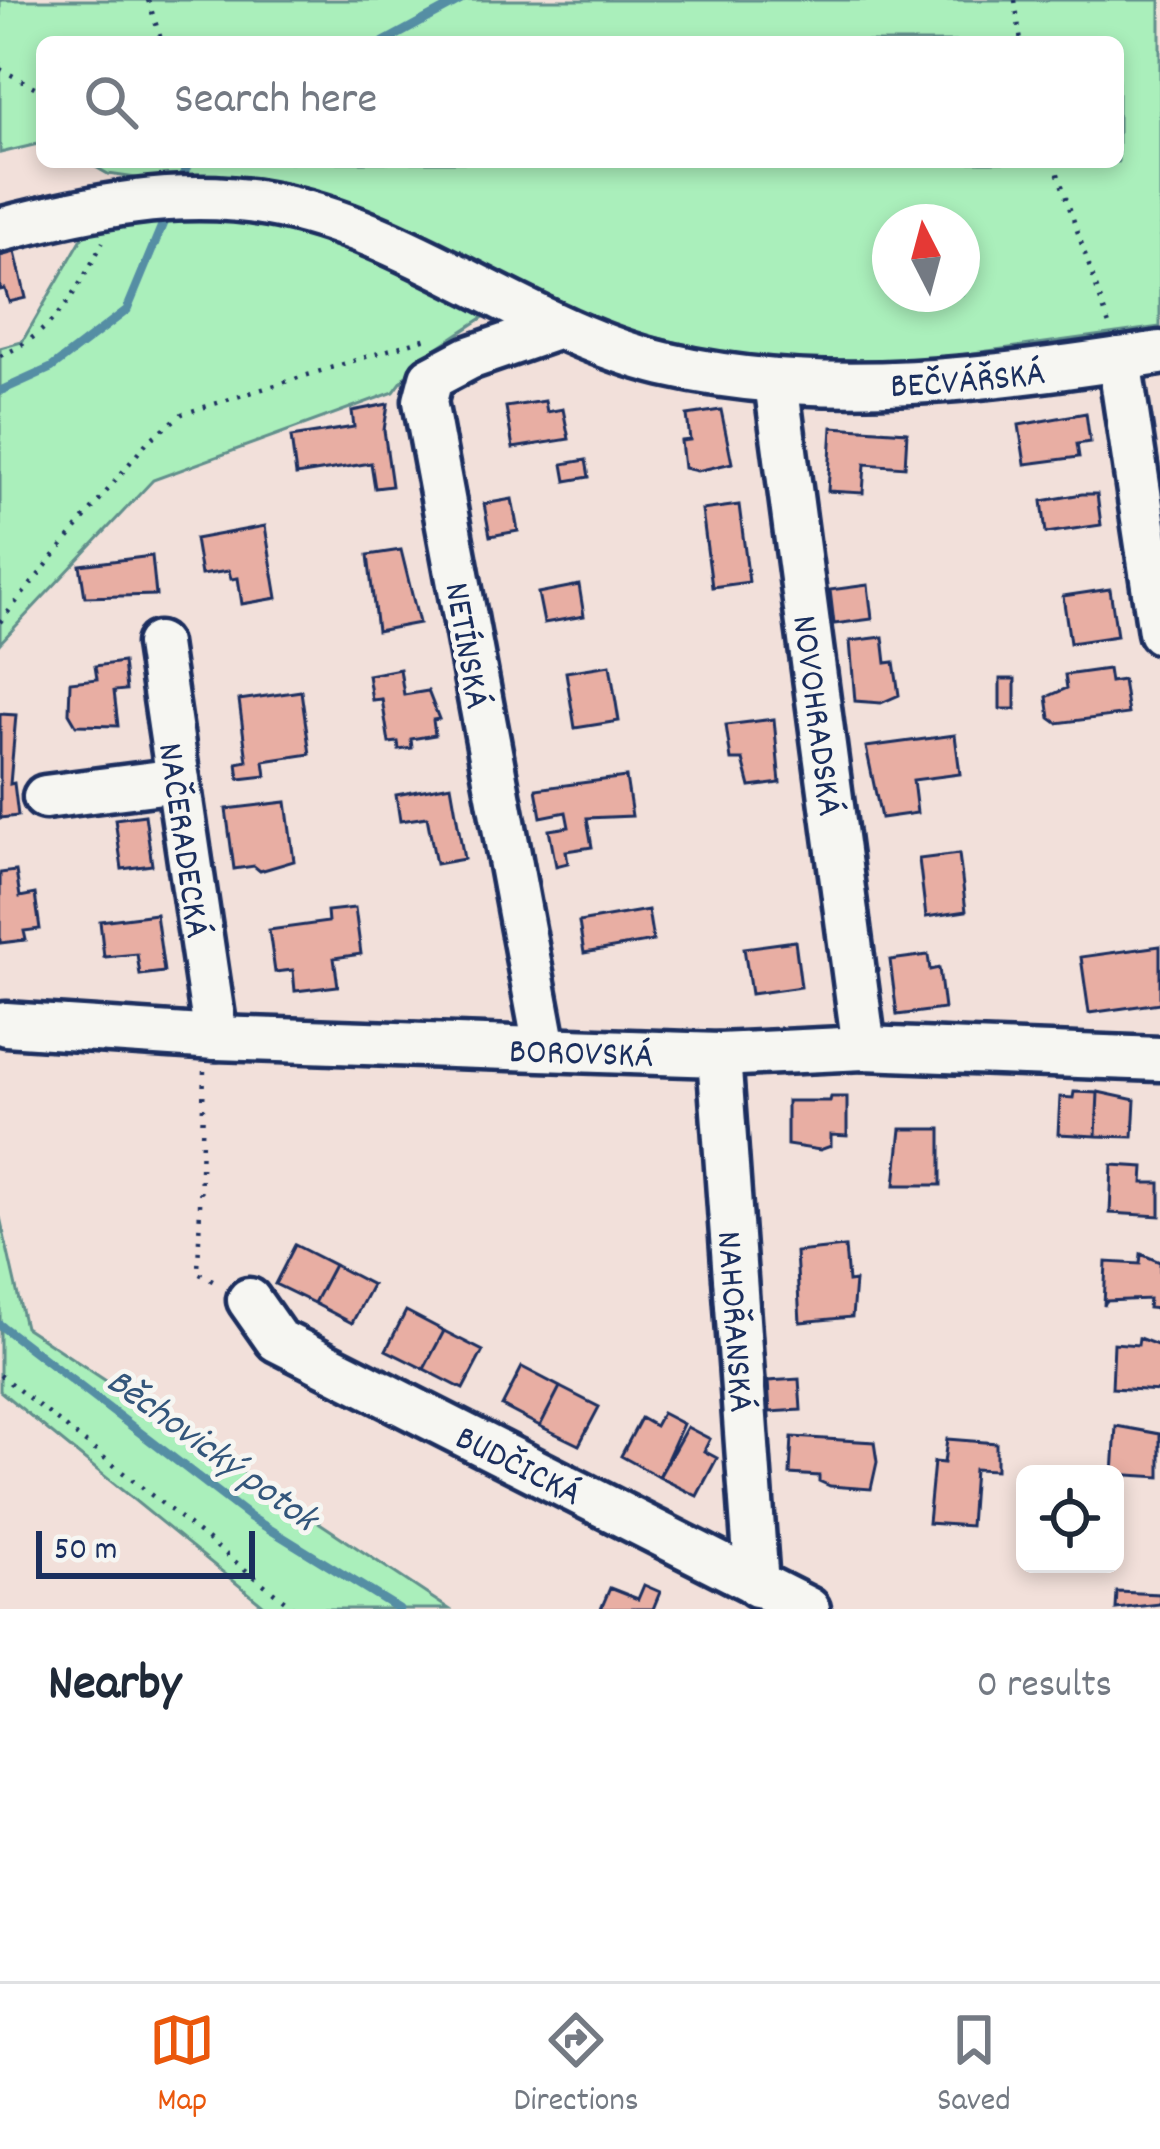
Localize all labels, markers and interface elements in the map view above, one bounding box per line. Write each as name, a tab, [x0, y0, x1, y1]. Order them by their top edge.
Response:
search box	[36, 36, 1124, 168]
icon: search	[78, 69, 144, 135]
text: Search here	[174, 70, 377, 134]
north arrow	[872, 204, 980, 312]
street label: BEČVÁŘSKÁ	[889, 350, 1048, 415]
street label: NETÍNSKÁ	[427, 579, 501, 713]
street label: NOVOHRADSKÁ	[775, 612, 853, 819]
street label: NAČERADECKÁ	[141, 740, 221, 942]
street label: BOROVSKÁ	[508, 1028, 654, 1085]
street label: NAHOŘANSKÁ	[700, 1229, 765, 1414]
water label: Běchovický potok	[93, 1357, 330, 1549]
street label: BUDČICKÁ	[445, 1415, 589, 1522]
map controls	[1016, 1465, 1124, 1573]
button: locate	[1016, 1465, 1124, 1573]
scale bar	[36, 1525, 255, 1578]
text: 50 m	[54, 1528, 118, 1575]
text: Nearby	[48, 1651, 181, 1723]
text: 0 results	[977, 1660, 1112, 1715]
tab: Map	[149, 2007, 215, 2126]
tab: Directions	[514, 2007, 639, 2126]
tab: Saved	[937, 2007, 1011, 2126]

